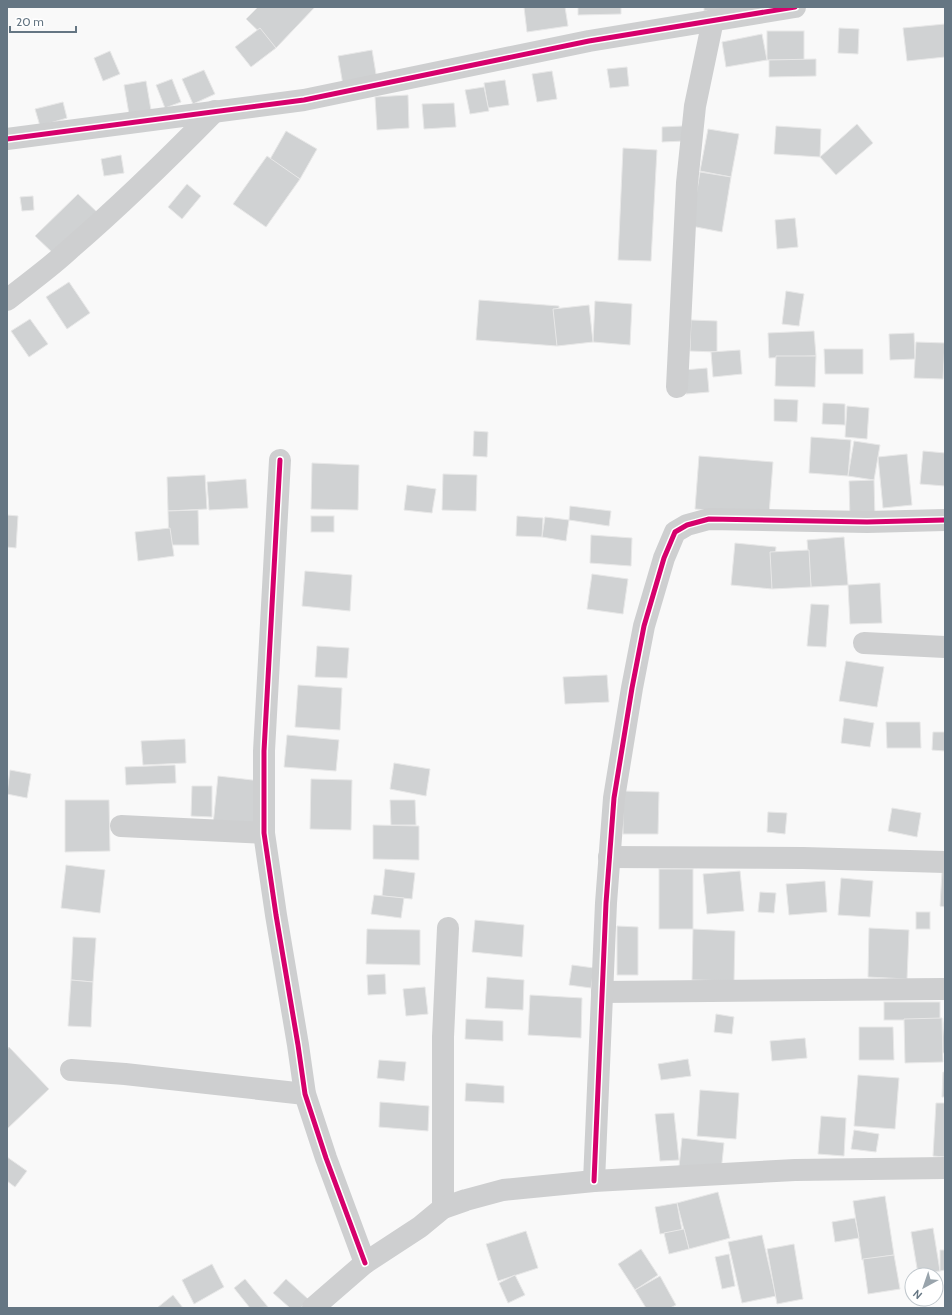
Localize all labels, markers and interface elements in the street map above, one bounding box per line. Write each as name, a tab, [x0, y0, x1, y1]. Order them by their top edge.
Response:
scale bar	[10, 8, 76, 34]
text: 20 m	[16, 14, 44, 29]
north arrow	[904, 1267, 944, 1307]
text: N	[910, 1287, 925, 1303]

